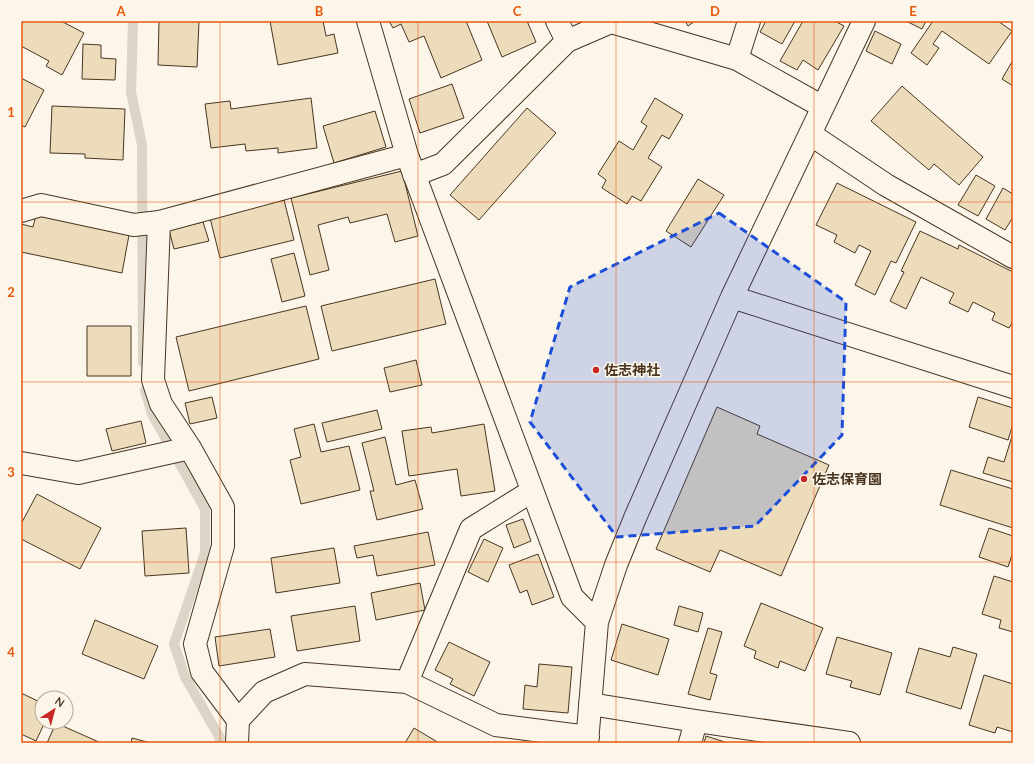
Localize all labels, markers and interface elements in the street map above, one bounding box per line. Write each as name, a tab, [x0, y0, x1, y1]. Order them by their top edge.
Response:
text: A	[115, 3, 126, 19]
text: B	[315, 3, 324, 19]
text: C	[513, 3, 522, 19]
text: D	[710, 3, 720, 19]
text: E	[909, 3, 917, 19]
text: 1	[7, 104, 15, 120]
text: 2	[7, 284, 15, 300]
place label: 佐志神社	[604, 361, 660, 378]
marker: 佐志神社	[591, 365, 601, 375]
text: 3	[7, 464, 15, 480]
place label: 佐志保育園	[812, 470, 882, 487]
marker: 佐志保育園	[799, 474, 809, 484]
text: 4	[7, 644, 15, 660]
north arrow	[34, 690, 74, 730]
text: N	[53, 694, 67, 709]

